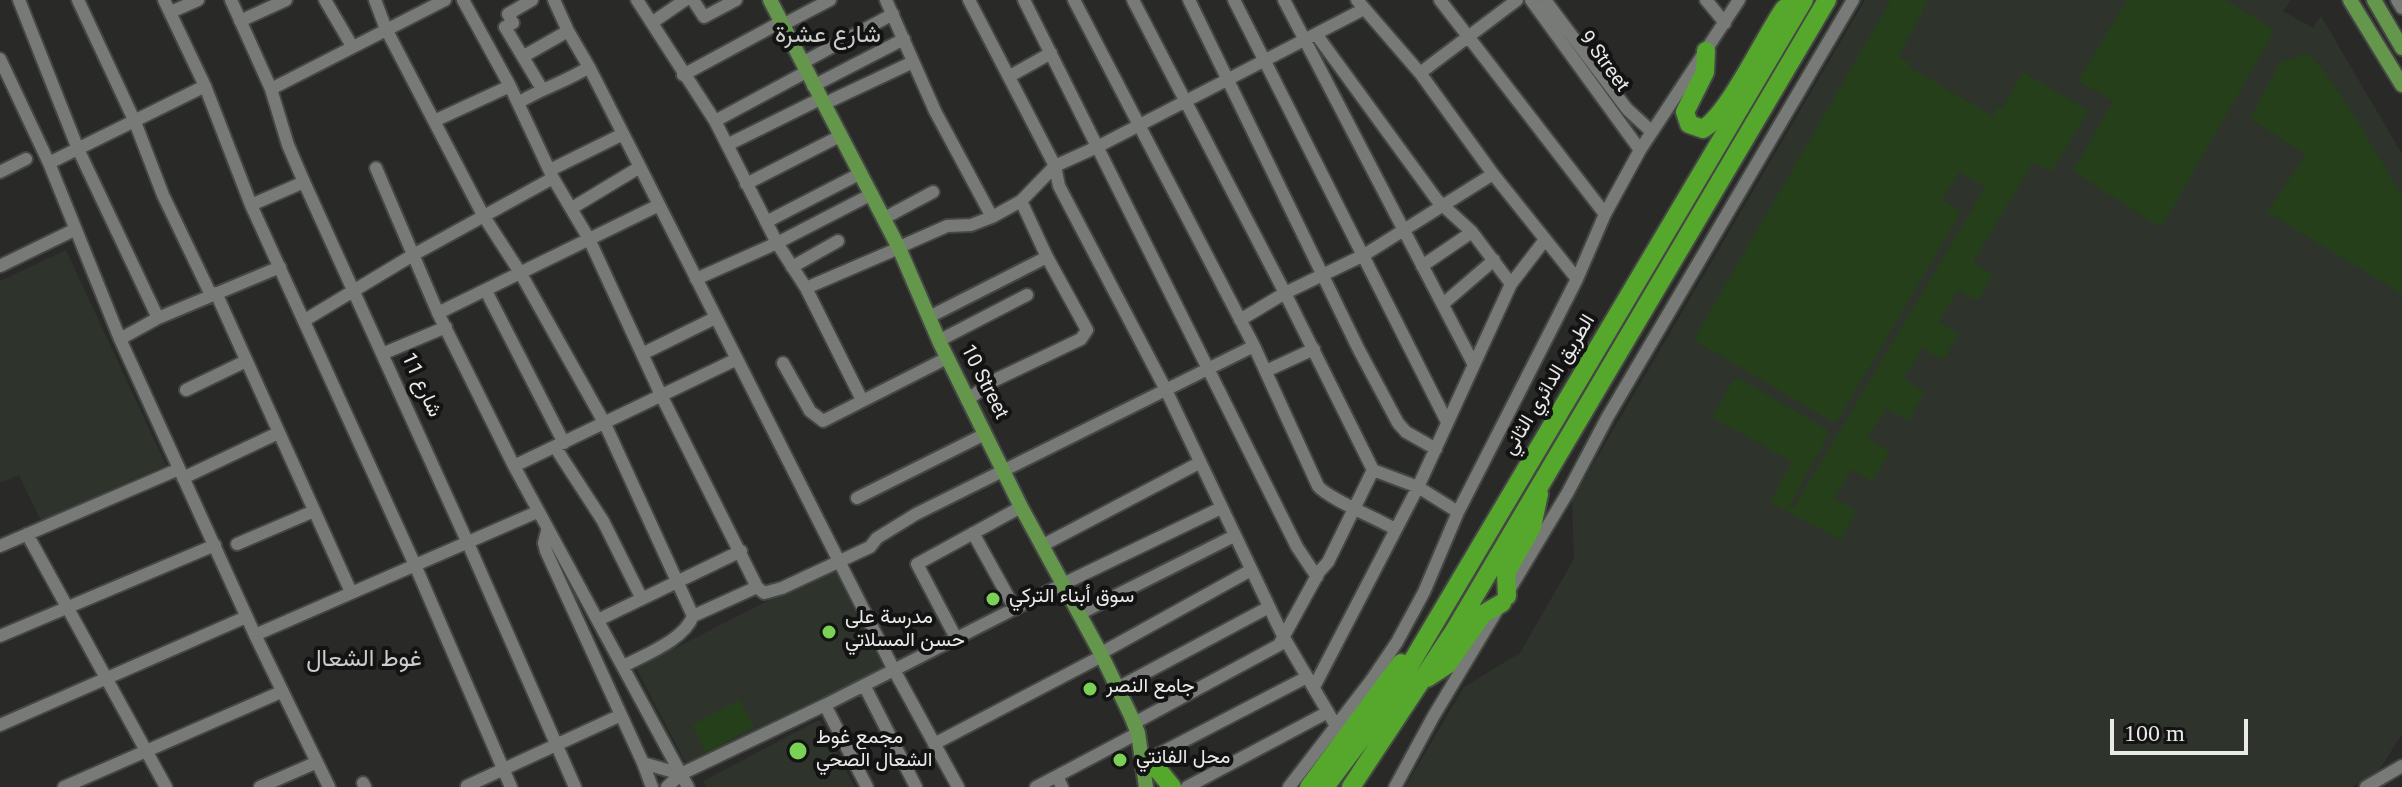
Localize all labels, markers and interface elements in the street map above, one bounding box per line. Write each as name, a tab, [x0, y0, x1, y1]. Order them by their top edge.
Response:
district label: شارع عشرة	[775, 24, 881, 52]
street label: 9 Street	[1572, 28, 1632, 98]
street label: الطريق الدائري الثاني	[1500, 311, 1602, 461]
street label: 10 Street	[953, 342, 1011, 424]
street label: شارع 11	[394, 350, 444, 422]
place label: سوق أبناء التركي	[1009, 587, 1134, 611]
marker: سوق أبناء التركي	[984, 590, 1002, 608]
place label: مدرسة على حسن المسلاتي	[845, 608, 965, 655]
marker: مدرسة على حسن المسلاتي	[820, 623, 838, 641]
district label: غوط الشعال	[306, 648, 422, 676]
place label: جامع النصر	[1106, 677, 1195, 701]
marker: جامع النصر	[1081, 680, 1099, 698]
scale bar	[2114, 703, 2252, 753]
text: 100 m	[2124, 720, 2185, 746]
place label: مجمع غوط الشعال الصحي	[816, 728, 932, 775]
marker: مجمع غوط الشعال الصحي	[787, 740, 809, 762]
place label: محل الفانتي	[1136, 748, 1231, 772]
marker: محل الفانتي	[1111, 751, 1129, 769]

